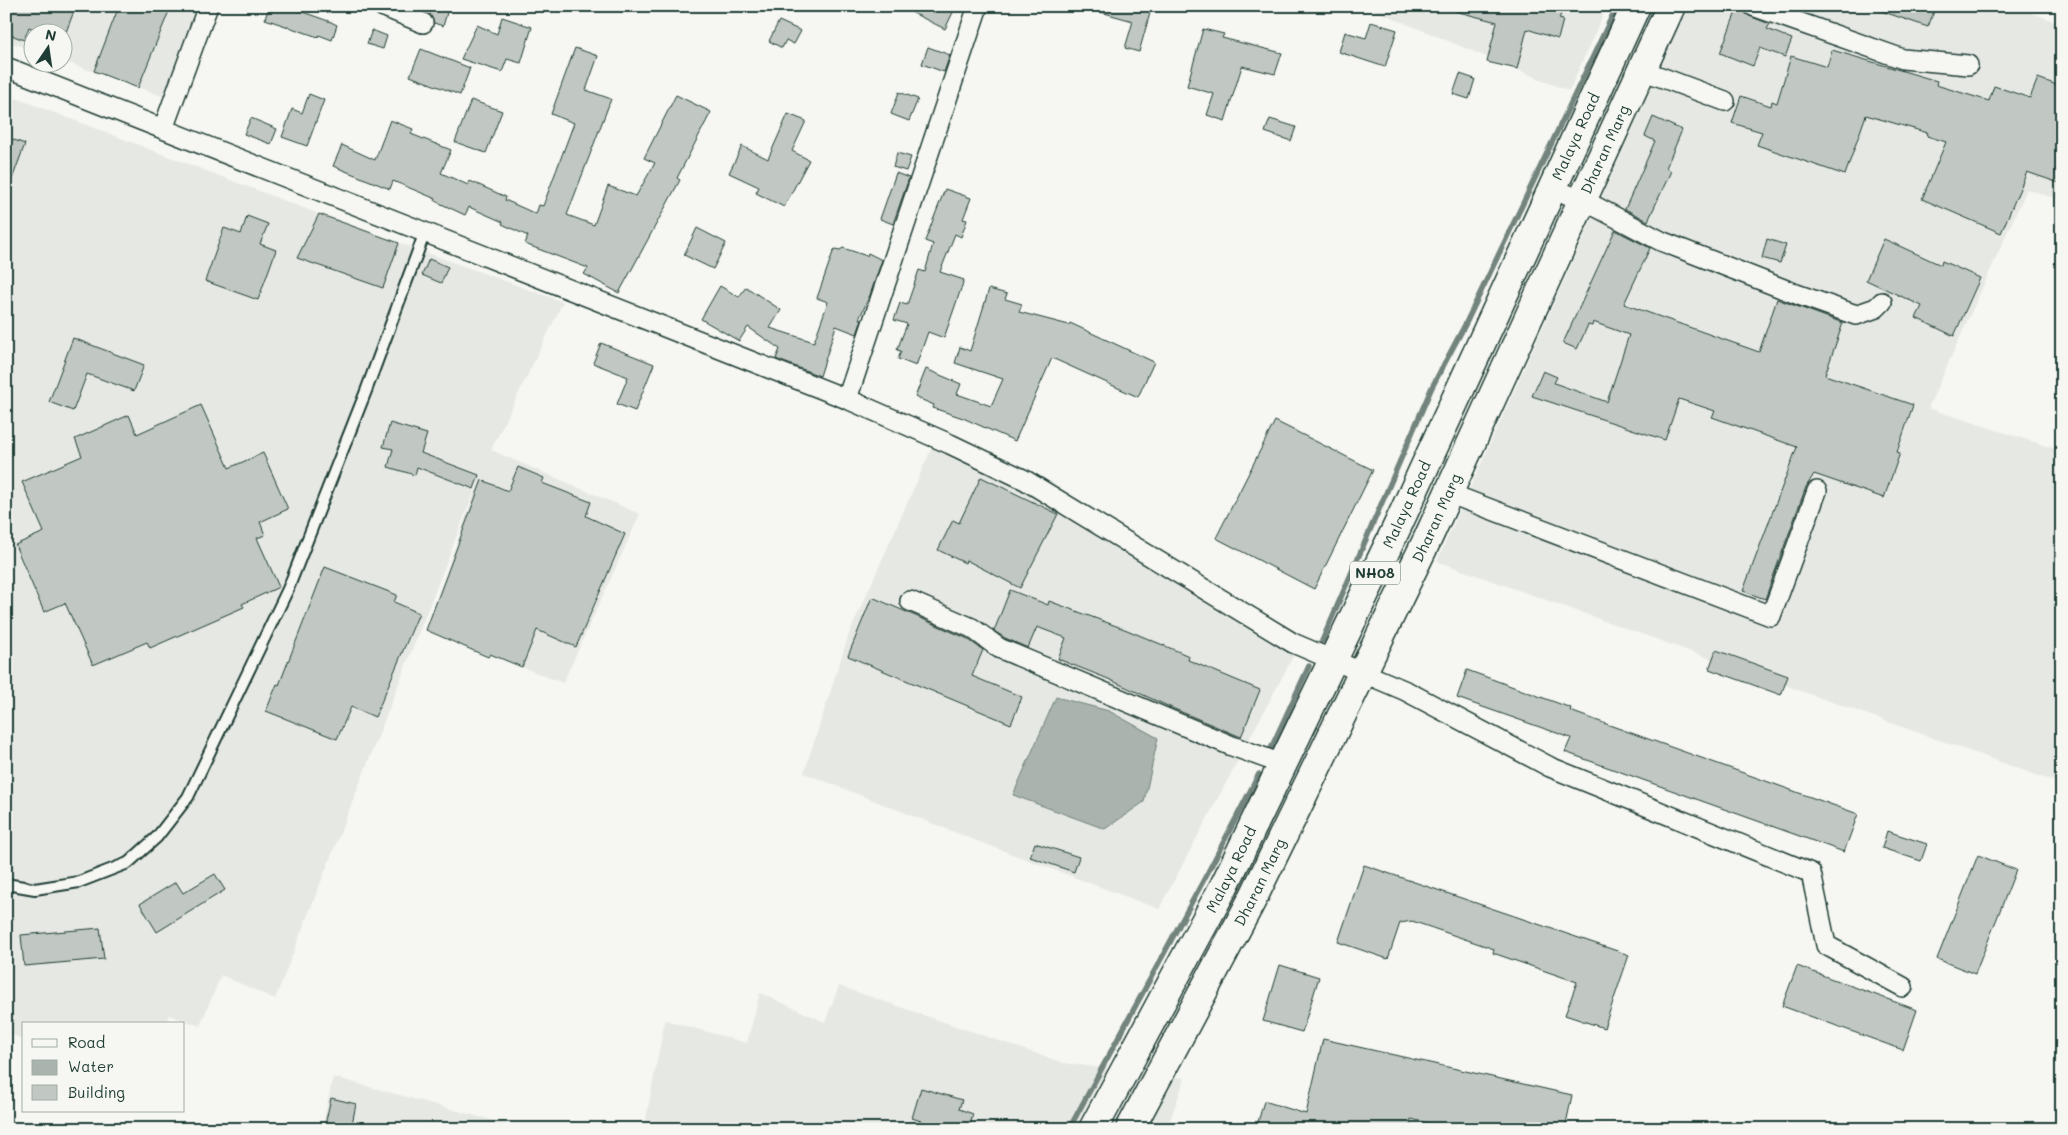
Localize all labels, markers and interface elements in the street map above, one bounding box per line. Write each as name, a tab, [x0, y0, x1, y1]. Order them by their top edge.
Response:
north arrow	[22, 22, 72, 72]
text: N	[44, 24, 58, 45]
street label: Malaya Road	[1546, 89, 1604, 183]
street label: Dharan Marg	[1576, 101, 1634, 197]
street label: Malaya Road	[1377, 458, 1435, 551]
street label: Dharan Marg	[1407, 470, 1465, 565]
road number: NH08	[1350, 562, 1400, 584]
street label: Malaya Road	[1201, 823, 1260, 916]
street label: Dharan Marg	[1229, 834, 1290, 929]
legend	[22, 1022, 185, 1112]
text: Road	[68, 1032, 105, 1052]
text: Water	[68, 1056, 114, 1076]
text: Building	[68, 1082, 125, 1102]

